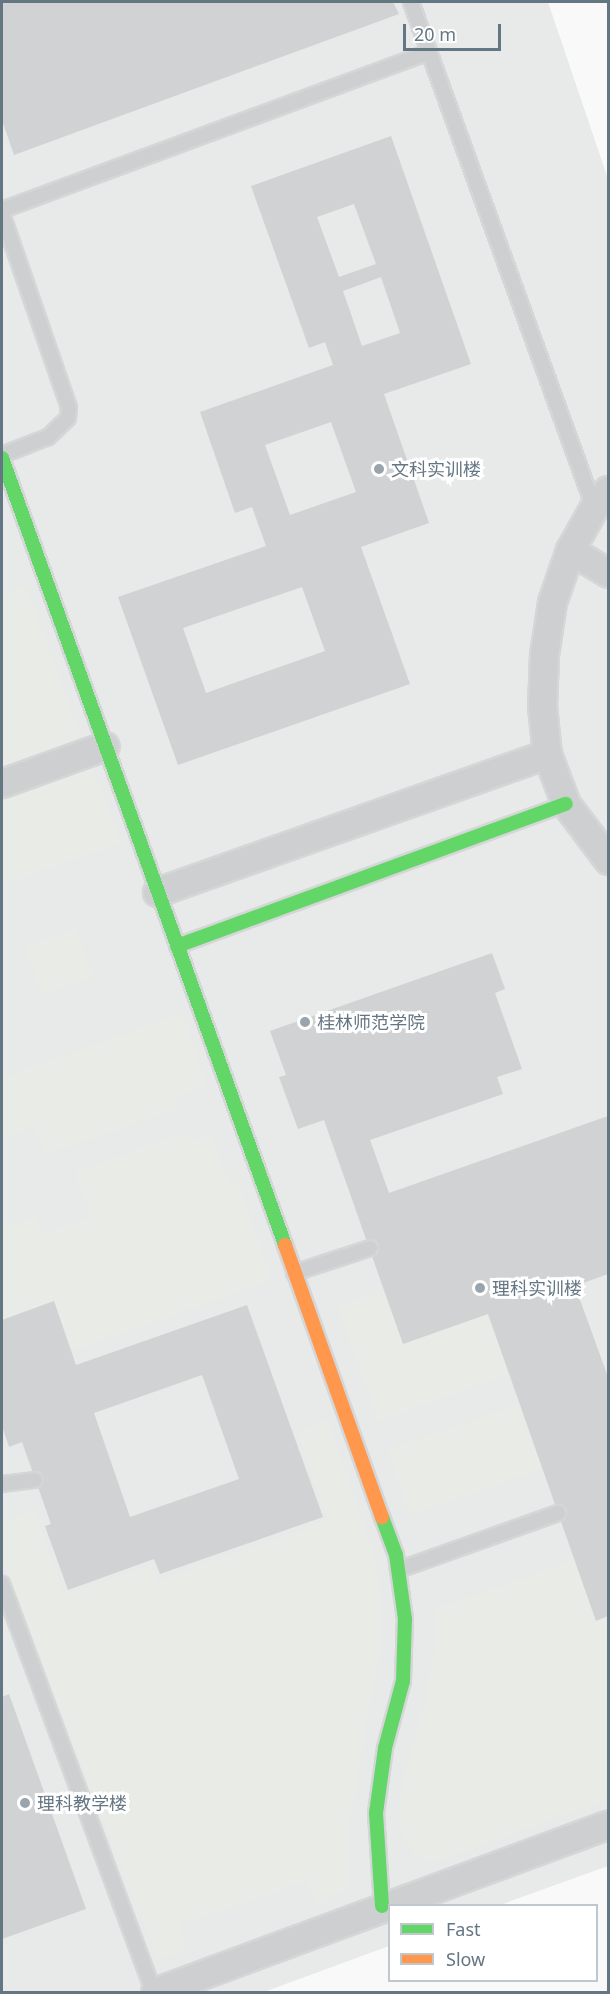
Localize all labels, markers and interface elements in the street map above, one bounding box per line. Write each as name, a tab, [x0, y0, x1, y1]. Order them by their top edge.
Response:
scale bar	[406, 12, 504, 50]
text: 20 m	[414, 22, 456, 46]
place label: 文科实训楼	[391, 458, 481, 480]
marker: 文科实训楼	[372, 462, 386, 476]
place label: 桂林师范学院	[317, 1011, 425, 1033]
marker: 桂林师范学院	[298, 1015, 312, 1029]
place label: 理科实训楼	[492, 1277, 582, 1299]
marker: 理科实训楼	[473, 1281, 487, 1295]
place label: 理科教学楼	[37, 1792, 127, 1814]
marker: 理科教学楼	[18, 1796, 32, 1810]
legend	[388, 1904, 598, 1982]
text: Fast	[446, 1917, 481, 1941]
text: Slow	[446, 1947, 485, 1971]

